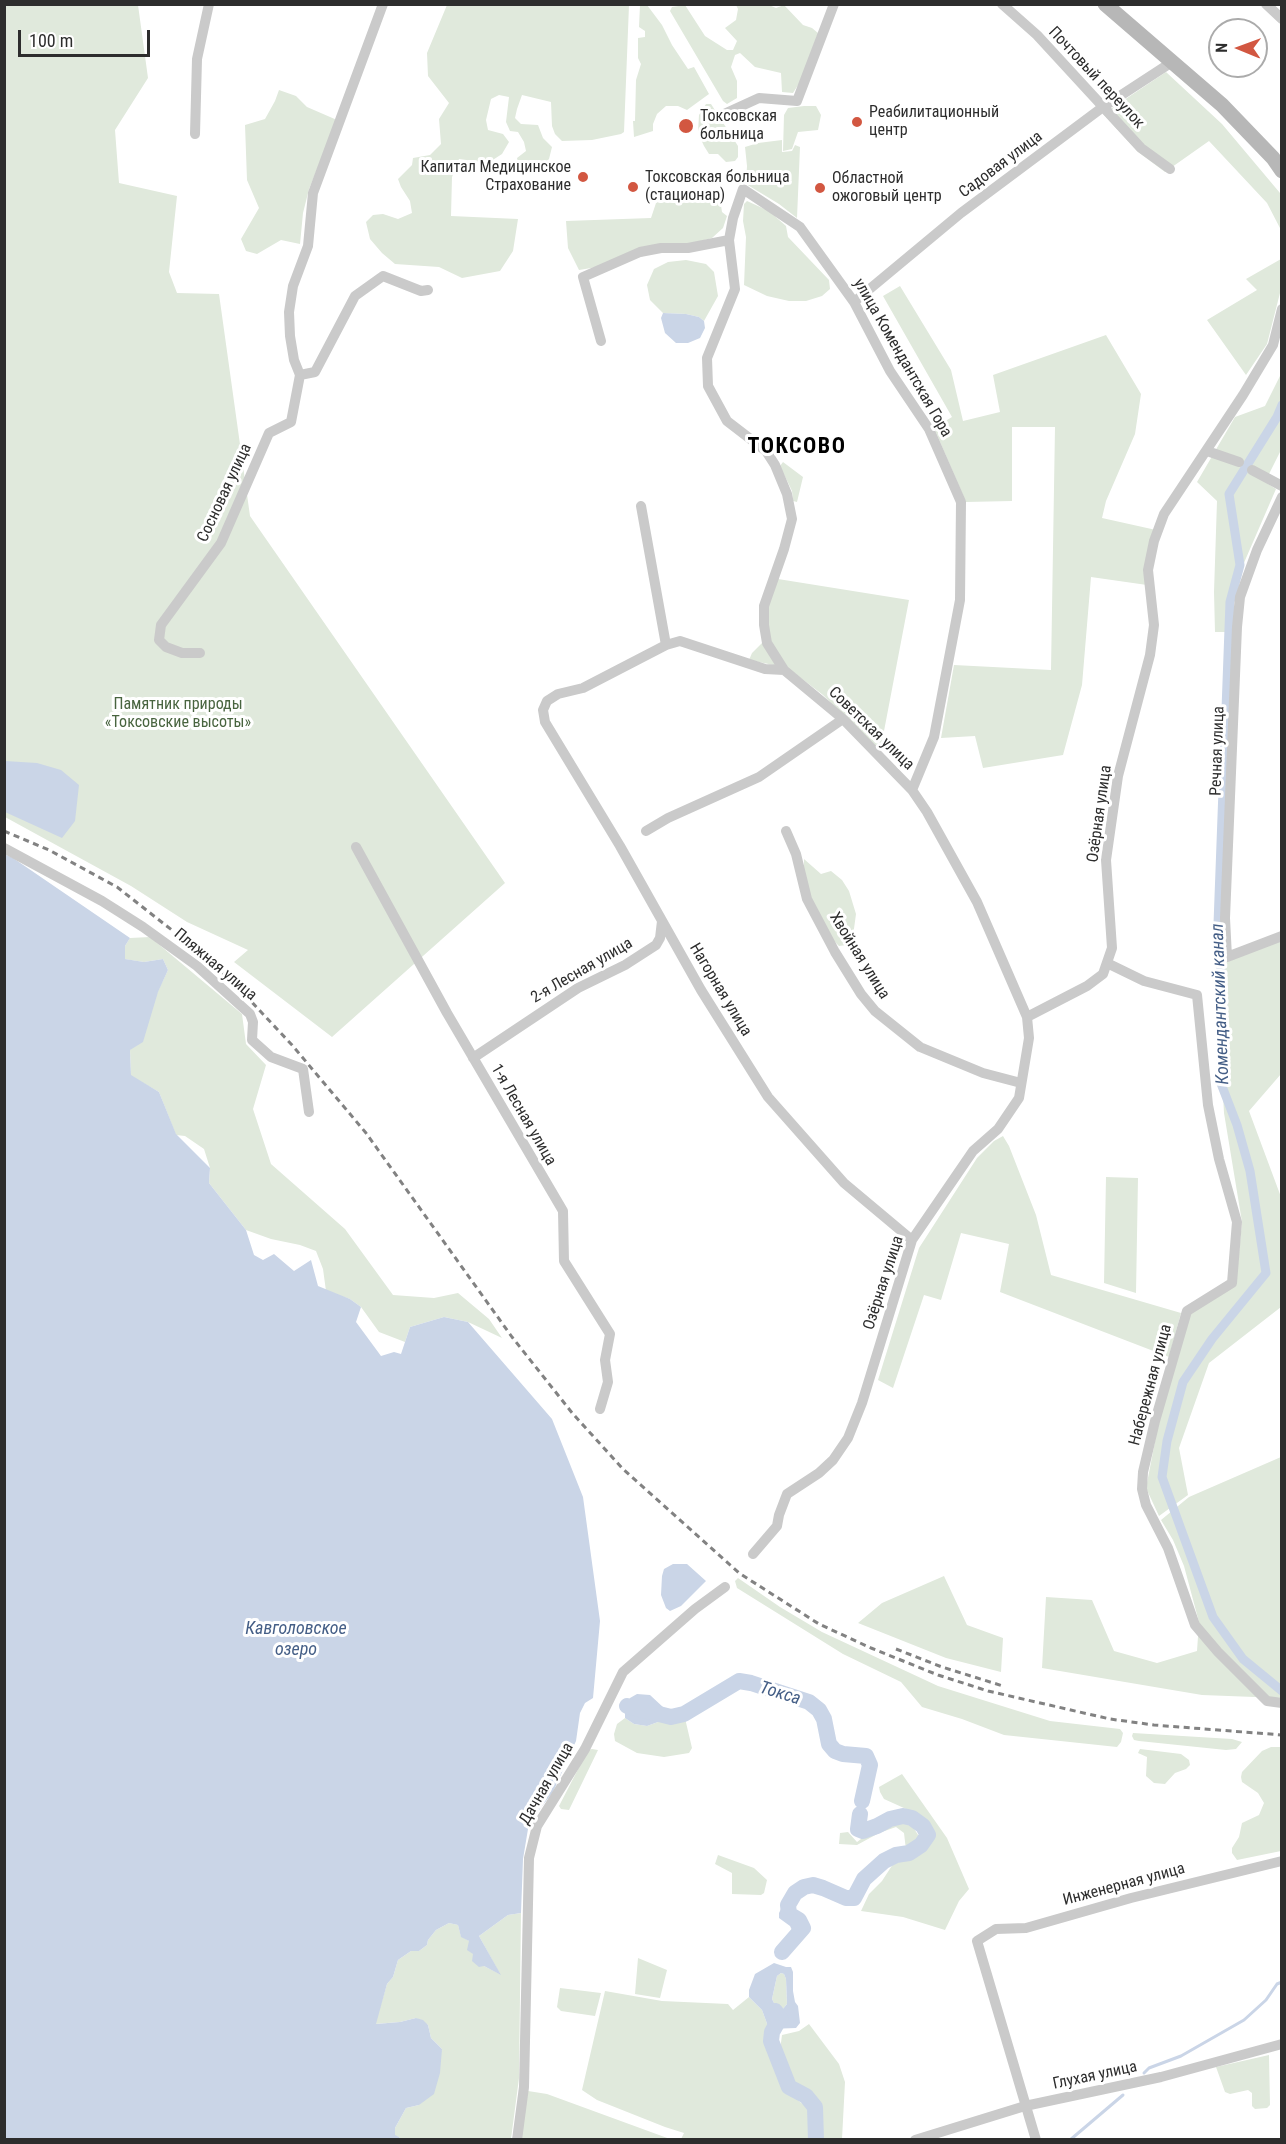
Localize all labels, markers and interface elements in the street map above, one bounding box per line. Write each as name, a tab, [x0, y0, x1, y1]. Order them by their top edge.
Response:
scale bar	[21, 18, 153, 56]
north arrow	[1208, 18, 1268, 78]
street label: Почтовый переулок	[1044, 23, 1148, 133]
text: 100 m	[29, 30, 73, 51]
text: N	[1212, 43, 1231, 53]
place label: Реабилитационный центр	[869, 103, 999, 141]
place label: Токсовская больница	[700, 107, 777, 145]
marker: Реабилитационный центр	[850, 115, 864, 129]
marker: Токсовская больница	[677, 117, 695, 135]
street label: Садовая улица	[956, 127, 1046, 203]
place label: Капитал Медицинское Страхование	[420, 158, 571, 196]
place label: Токсовская больница (стационар)	[645, 168, 790, 206]
place label: Областной ожоговый центр	[832, 169, 942, 207]
marker: Капитал Медицинское Страхование	[576, 170, 590, 184]
marker: Токсовская больница (стационар)	[626, 180, 640, 194]
marker: Областной ожоговый центр	[813, 181, 827, 195]
street label: улица Комендантская Гора	[849, 275, 955, 441]
district label: ТОКСОВО	[748, 434, 846, 460]
street label: Сосновая улица	[194, 441, 256, 545]
street label: Советская улица	[824, 683, 918, 775]
park label: Памятник природы «Токсовские высоты»	[105, 695, 251, 733]
street label: Речная улица	[1207, 706, 1229, 796]
street label: Озёрная улица	[1084, 764, 1116, 864]
street label: Хвойная улица	[825, 909, 893, 1003]
water label: Комендантский канал	[1207, 923, 1235, 1085]
street label: Пляжная улица	[170, 925, 260, 1005]
street label: 2-я Лесная улица	[528, 934, 636, 1008]
street label: Нагорная улица	[685, 940, 755, 1040]
street label: 1-я Лесная улица	[486, 1061, 560, 1169]
street label: Озёрная улица	[860, 1233, 908, 1333]
street label: Набережная улица	[1126, 1322, 1176, 1448]
water label: Кавголовское озеро	[245, 1618, 347, 1660]
water label: Токса	[757, 1678, 803, 1710]
street label: Дачная улица	[516, 1739, 578, 1829]
street label: Инженерная улица	[1061, 1859, 1187, 1911]
street label: Глухая улица	[1051, 2058, 1139, 2094]

